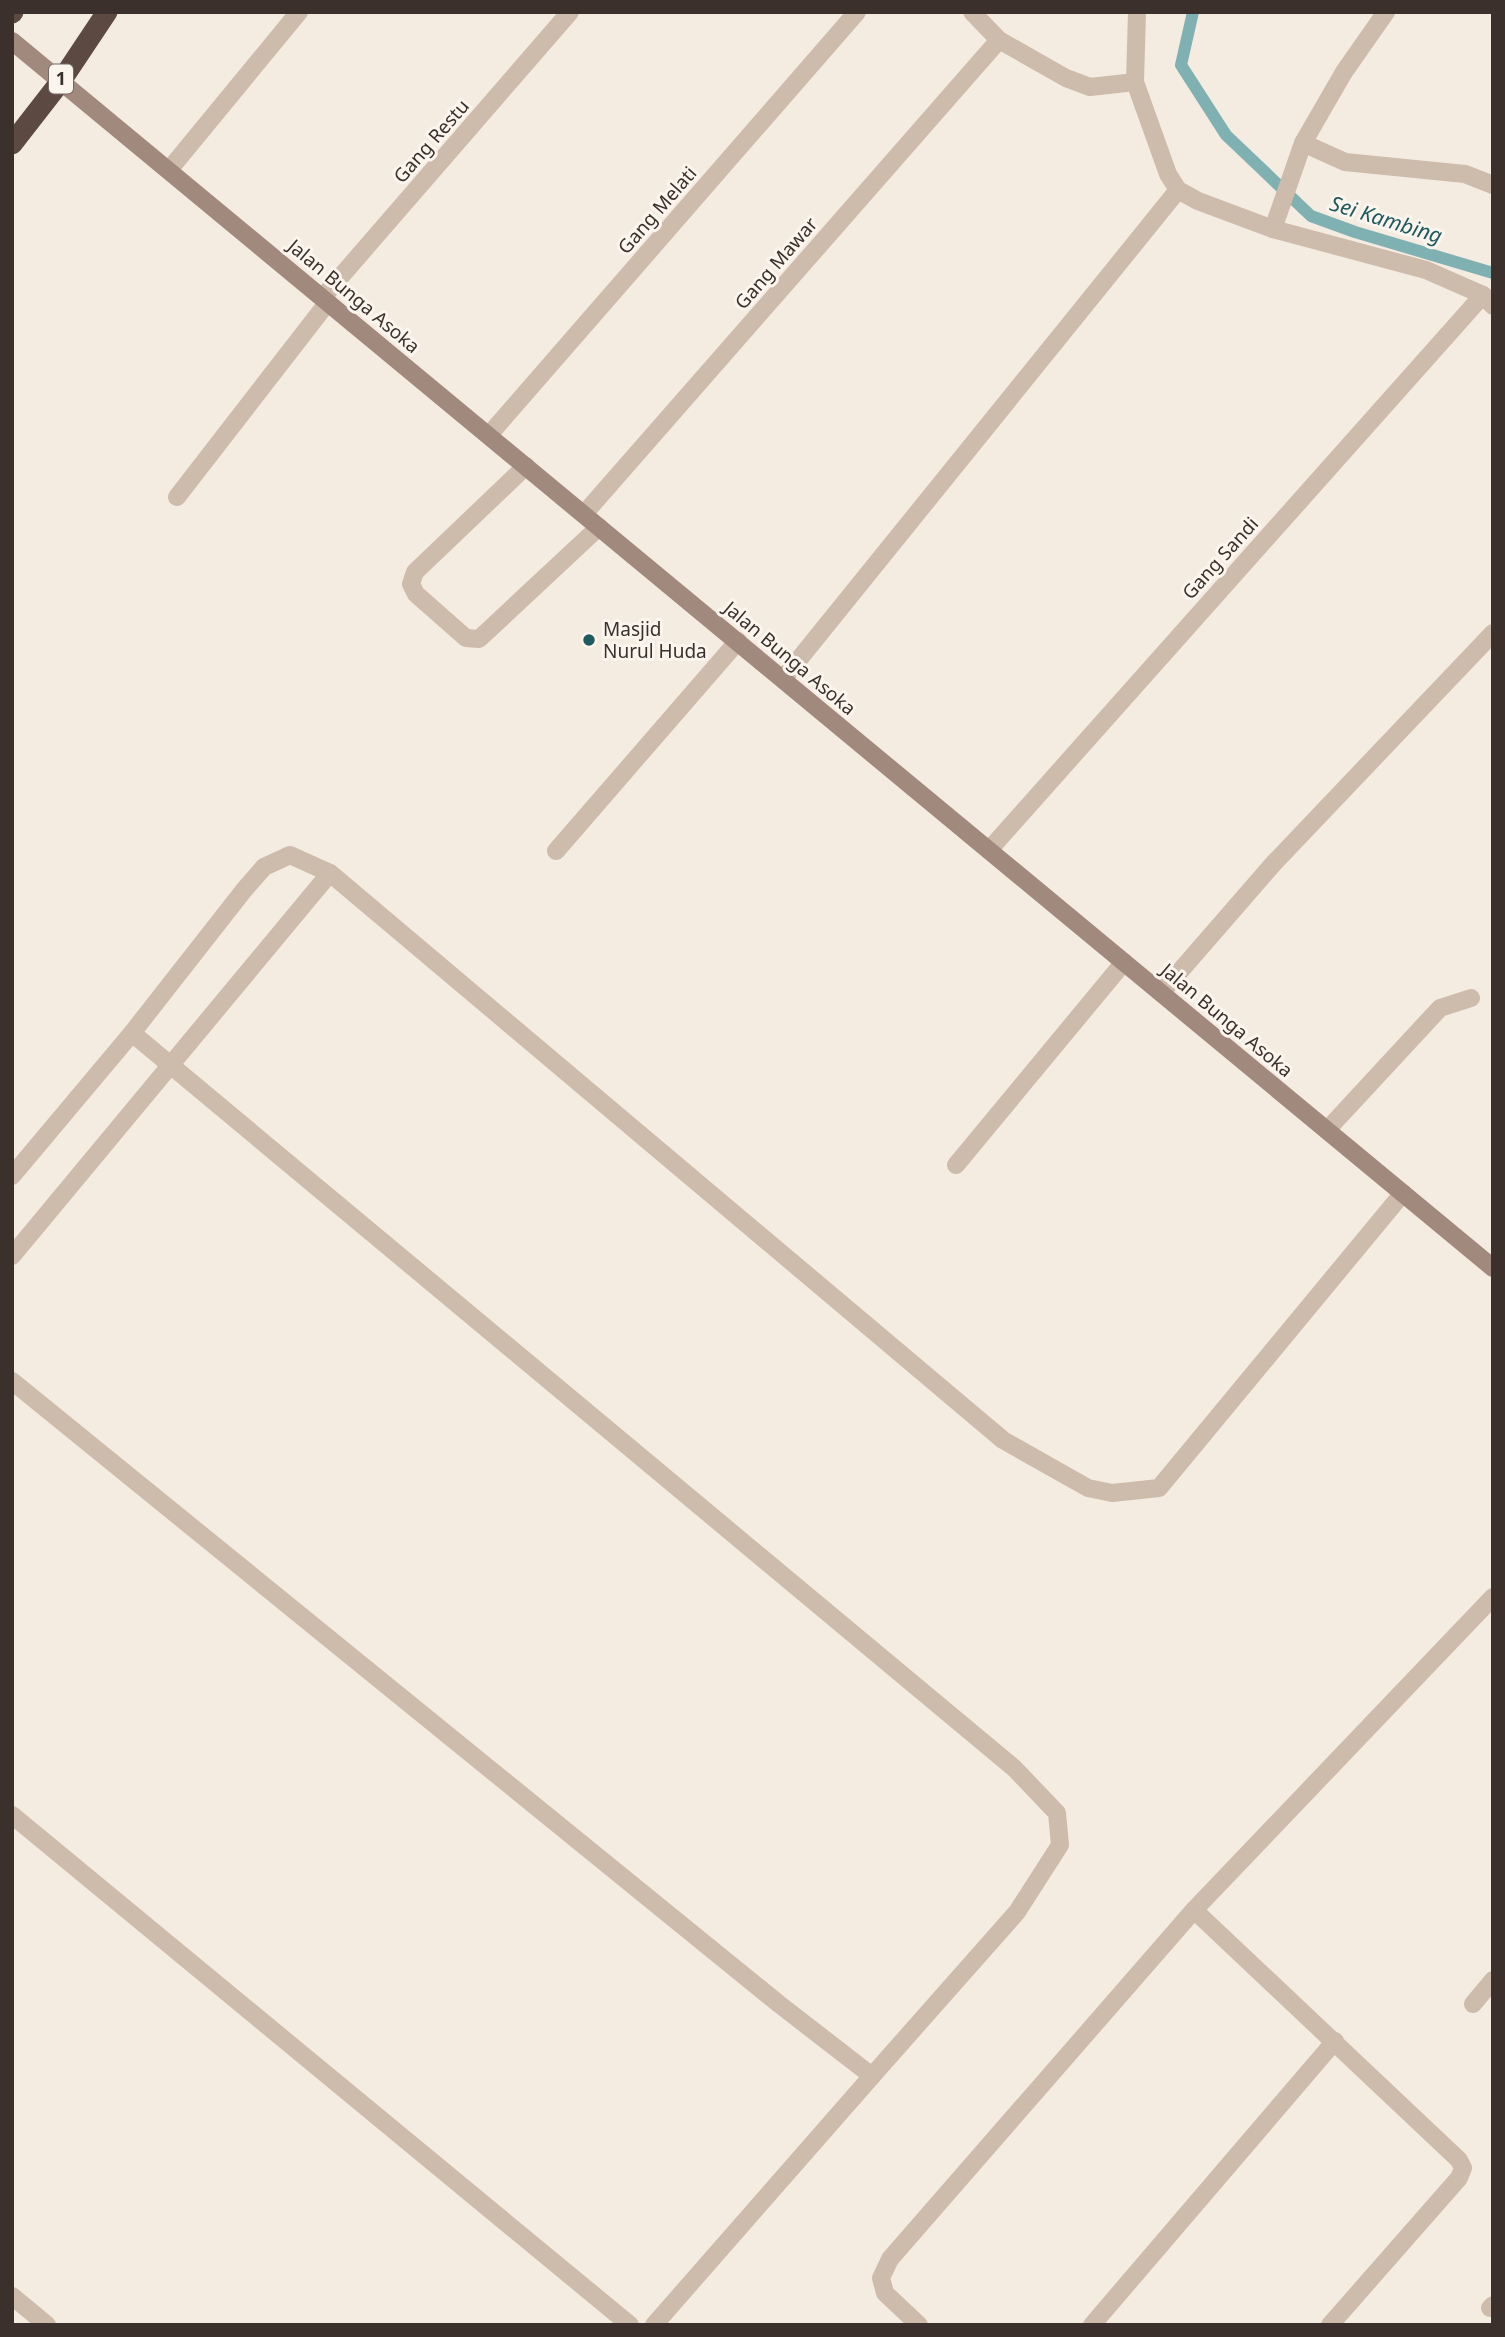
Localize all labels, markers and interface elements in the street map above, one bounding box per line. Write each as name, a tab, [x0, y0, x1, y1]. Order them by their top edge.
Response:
road number: 1	[49, 64, 73, 94]
street label: Gang Restu	[387, 94, 475, 188]
street label: Gang Melati	[612, 161, 702, 259]
water label: Sei Kambing	[1327, 189, 1446, 249]
street label: Gang Mawar	[729, 211, 823, 315]
street label: Jalan Bunga Asoka	[281, 232, 425, 359]
street label: Gang Sandi	[1176, 511, 1264, 605]
street label: Jalan Bunga Asoka	[717, 594, 861, 721]
place label: Masjid Nurul Huda	[603, 616, 707, 664]
marker: Masjid Nurul Huda	[581, 632, 597, 648]
street label: Jalan Bunga Asoka	[1154, 956, 1298, 1083]

